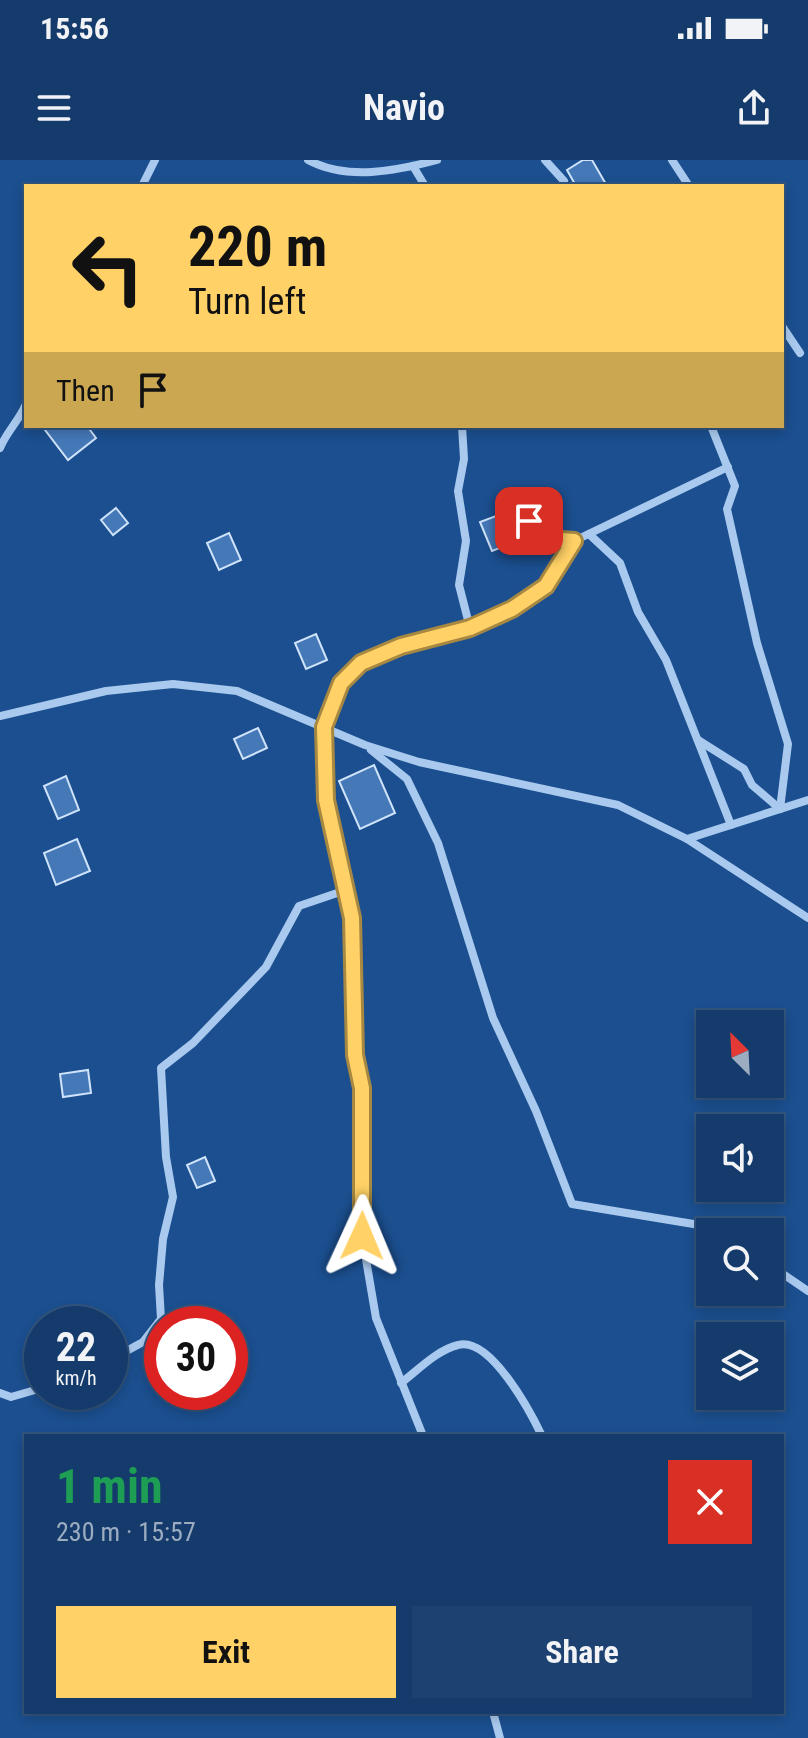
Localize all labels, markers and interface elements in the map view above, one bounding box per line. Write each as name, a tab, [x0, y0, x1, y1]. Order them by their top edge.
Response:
text: 15:56	[40, 11, 109, 46]
icon: menu	[32, 86, 76, 130]
icon: share	[732, 86, 776, 130]
text: Navio	[363, 87, 445, 129]
text: 220 m	[188, 214, 327, 280]
icon: left	[56, 216, 160, 320]
text: Turn left	[188, 281, 306, 323]
icon: arrive	[131, 368, 175, 412]
text: Then	[56, 373, 115, 408]
pin	[495, 487, 563, 555]
icon: arrive	[507, 499, 551, 543]
north arrow	[696, 1010, 784, 1098]
map controls	[696, 1010, 784, 1410]
button: sound	[696, 1114, 784, 1202]
position arrow	[320, 1194, 404, 1278]
button: search	[696, 1218, 784, 1306]
speed limit sign: 30	[144, 1306, 248, 1410]
button: layers	[696, 1322, 784, 1410]
text: 22	[56, 1324, 96, 1371]
text: km/h	[55, 1366, 97, 1390]
text: 1 min	[56, 1458, 163, 1515]
button: close	[668, 1460, 752, 1544]
text: 230 m · 15:57	[56, 1517, 196, 1547]
button: Exit	[56, 1606, 396, 1698]
button: Share	[412, 1606, 752, 1698]

